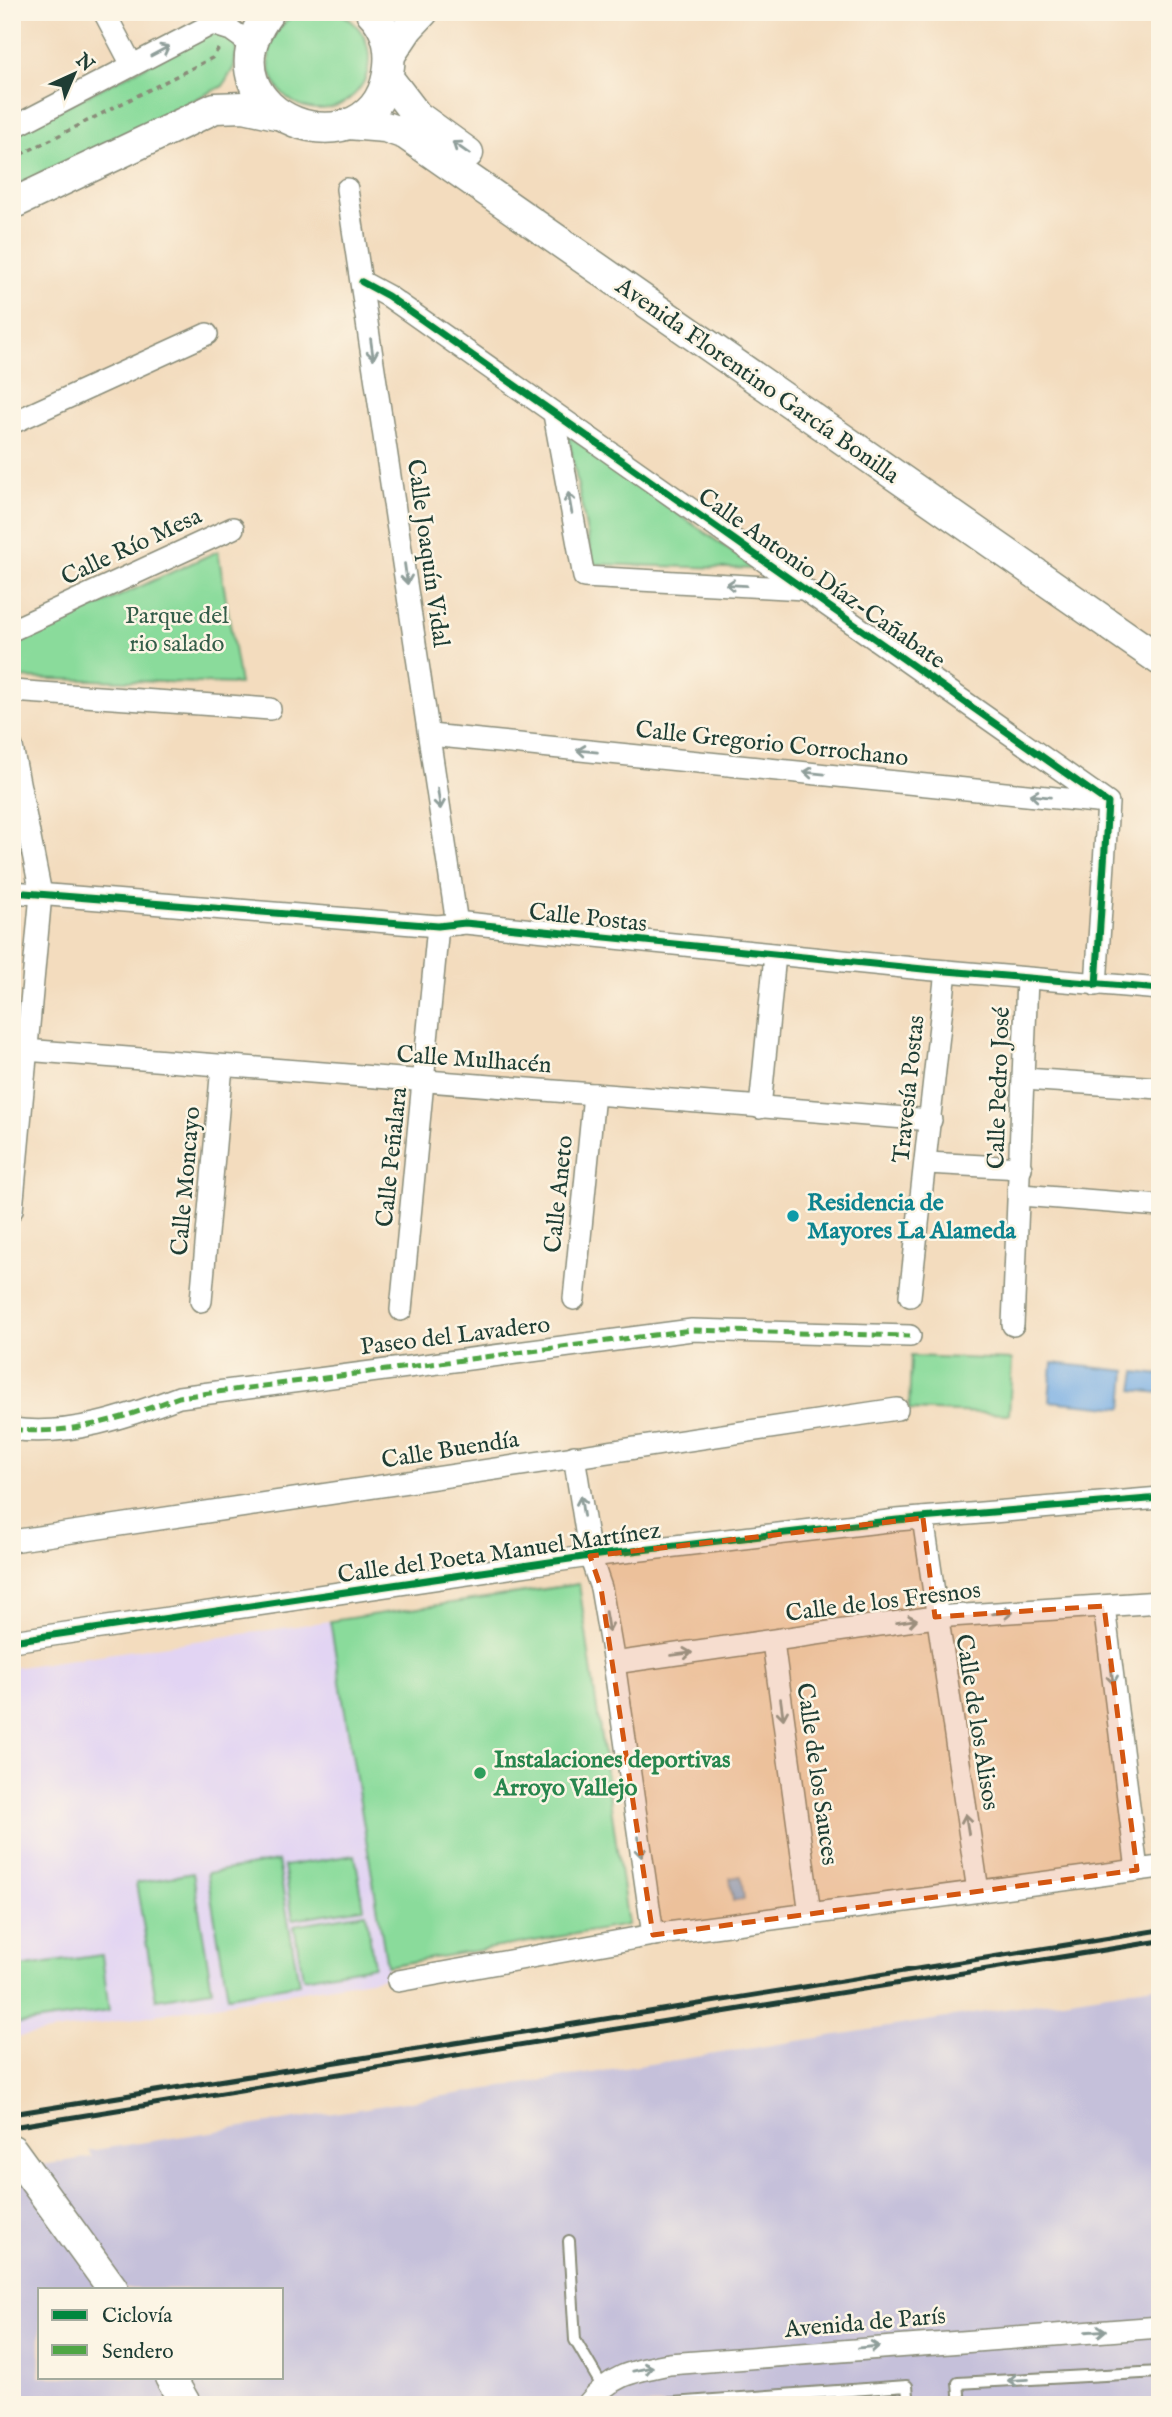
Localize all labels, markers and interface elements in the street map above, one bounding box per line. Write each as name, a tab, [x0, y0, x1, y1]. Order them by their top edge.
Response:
north arrow	[38, 38, 108, 108]
one-way arrow	[149, 44, 169, 58]
text: N	[69, 48, 99, 78]
one-way arrow	[452, 141, 471, 155]
street label: Avenida Florentino García Bonilla	[608, 271, 906, 492]
one-way arrow	[366, 338, 379, 360]
street label: Calle Joaquín Vidal	[399, 457, 456, 650]
street label: Calle Antonio Díaz-Cañabate	[691, 482, 951, 677]
one-way arrow	[563, 492, 576, 515]
street label: Calle Río Mesa	[56, 501, 207, 593]
one-way arrow	[399, 563, 412, 585]
one-way arrow	[725, 578, 747, 591]
park label: Parque del rio salado	[125, 601, 229, 660]
street label: Calle Gregorio Corrochano	[634, 715, 910, 774]
one-way arrow	[577, 744, 599, 757]
one-way arrow	[803, 767, 826, 780]
one-way arrow	[433, 788, 446, 810]
one-way arrow	[1029, 789, 1052, 802]
street label: Calle Postas	[527, 897, 648, 940]
street label: Calle Pedro José	[981, 1006, 1018, 1170]
street label: Travesía Postas	[886, 1014, 933, 1165]
street label: Calle Mulhacén	[395, 1040, 553, 1081]
street label: Calle Peñalara	[370, 1085, 415, 1229]
street label: Calle Moncayo	[165, 1105, 208, 1257]
street label: Calle Aneto	[538, 1134, 581, 1254]
place label: Residencia de Mayores La Alameda	[807, 1188, 1017, 1247]
marker: Residencia de Mayores La Alameda	[785, 1208, 801, 1224]
street label: Paseo del Lavadero	[358, 1309, 552, 1364]
street label: Calle Buendía	[379, 1424, 522, 1477]
one-way arrow	[576, 1495, 589, 1518]
street label: Calle del Poeta Manuel Martínez	[336, 1515, 663, 1592]
street label: Calle de los Fresnos	[784, 1575, 982, 1630]
one-way arrow	[991, 1606, 1014, 1619]
one-way arrow	[601, 1610, 614, 1633]
one-way arrow	[895, 1614, 918, 1627]
street label: Calle de los Alisos	[947, 1632, 1006, 1813]
one-way arrow	[670, 1647, 693, 1660]
one-way arrow	[1106, 1662, 1119, 1685]
street label: Calle de los Sauces	[788, 1681, 845, 1867]
one-way arrow	[776, 1697, 789, 1720]
place label: Instalaciones deportivas Arroyo Vallejo	[493, 1745, 731, 1804]
marker: Instalaciones deportivas Arroyo Vallejo	[472, 1765, 488, 1781]
one-way arrow	[960, 1813, 973, 1836]
one-way arrow	[634, 1835, 647, 1858]
legend	[38, 2288, 284, 2378]
street label: Avenida de París	[782, 2301, 947, 2346]
text: Ciclovía	[102, 2303, 173, 2330]
one-way arrow	[1084, 2325, 1107, 2338]
text: Sendero	[102, 2339, 173, 2366]
one-way arrow	[857, 2340, 880, 2353]
one-way arrow	[631, 2362, 654, 2376]
one-way arrow	[1007, 2373, 1030, 2386]

